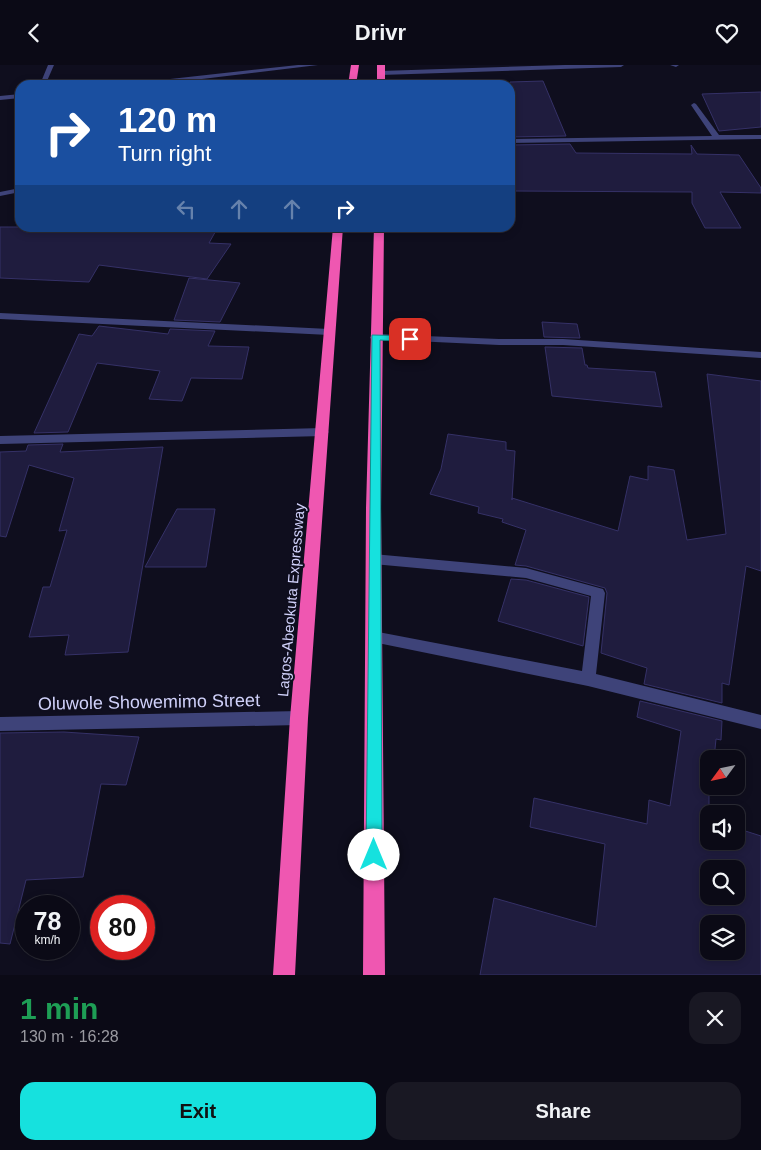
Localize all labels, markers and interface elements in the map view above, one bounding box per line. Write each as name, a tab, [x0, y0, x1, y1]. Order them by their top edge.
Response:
icon: back	[20, 19, 48, 47]
icon: heart	[713, 19, 741, 47]
text: Drivr	[355, 20, 406, 45]
icon: right	[35, 100, 100, 165]
text: 120 m	[118, 100, 217, 139]
text: Turn right	[118, 141, 211, 166]
icon: left	[172, 195, 200, 223]
icon: ahead	[225, 195, 253, 223]
icon: ahead	[278, 195, 306, 223]
icon: right	[331, 195, 359, 223]
pin	[389, 318, 431, 360]
icon: arrive	[396, 325, 424, 353]
street label: Lagos-Abeokuta Expressway	[274, 502, 308, 698]
street label: Oluwole Showemimo Street	[38, 690, 260, 714]
north arrow	[700, 750, 745, 795]
map controls	[700, 750, 745, 960]
button: sound	[700, 805, 745, 850]
position arrow	[347, 828, 399, 880]
button: search	[700, 860, 745, 905]
speed limit sign: 80	[90, 895, 155, 960]
text: 78	[34, 907, 61, 935]
button: layers	[700, 915, 745, 960]
text: km/h	[34, 933, 61, 947]
text: 1 min	[20, 992, 98, 1025]
button: close	[689, 992, 741, 1044]
text: 130 m · 16:28	[20, 1028, 119, 1045]
button: Exit	[20, 1082, 376, 1140]
button: Share	[386, 1082, 741, 1140]

